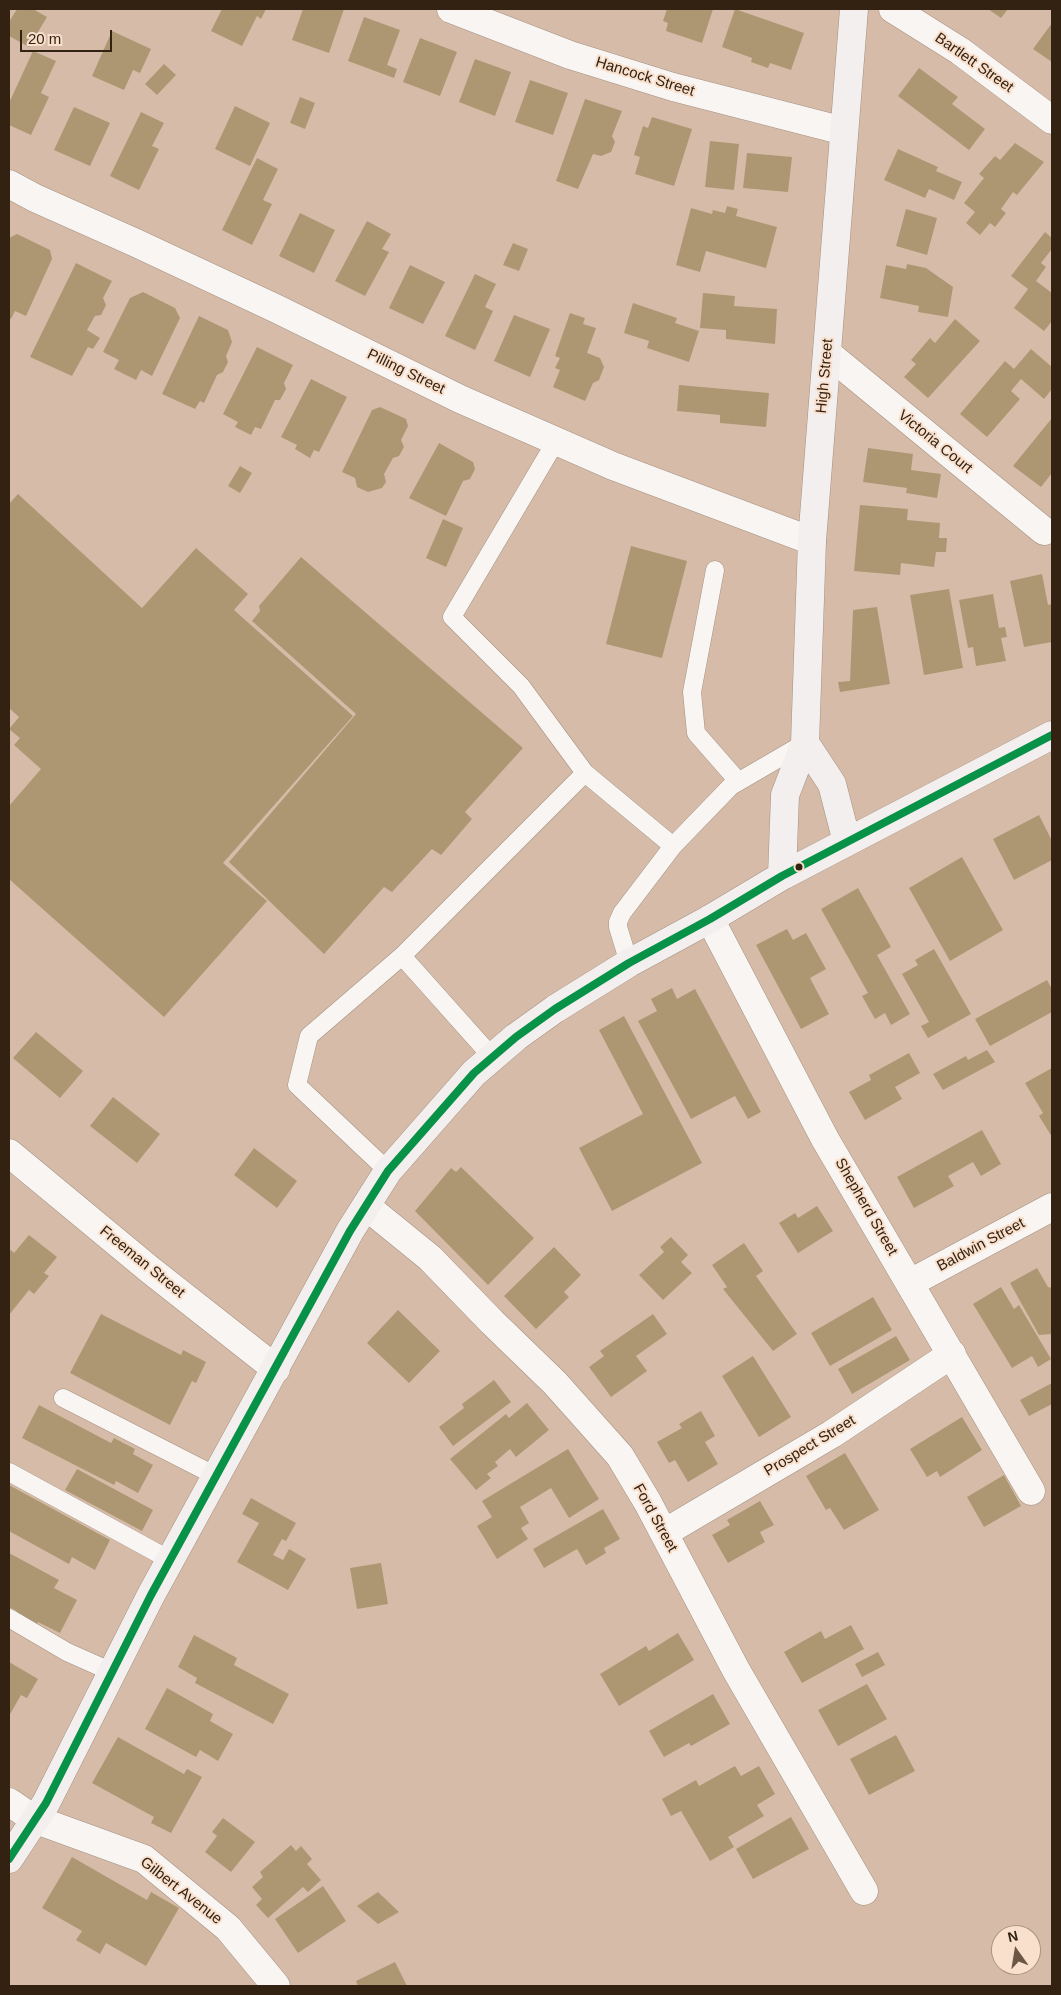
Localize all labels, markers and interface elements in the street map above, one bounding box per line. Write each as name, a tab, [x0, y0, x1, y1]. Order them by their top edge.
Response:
scale bar	[22, 20, 115, 52]
street label: Bartlett Street	[931, 29, 1017, 97]
text: 20 m	[28, 30, 61, 47]
street label: Hancock Street	[593, 53, 697, 101]
street label: High Street	[813, 338, 837, 414]
street label: Pilling Street	[364, 345, 448, 399]
street label: Victoria Court	[894, 406, 976, 478]
unlabelled marker	[794, 862, 804, 872]
street label: Shepherd Street	[831, 1155, 901, 1259]
street label: Baldwin Street	[934, 1214, 1028, 1276]
street label: Freeman Street	[96, 1222, 188, 1302]
street label: Prospect Street	[761, 1412, 859, 1480]
street label: Ford Street	[629, 1481, 681, 1555]
street label: Gilbert Avenue	[136, 1853, 226, 1929]
north arrow	[991, 1925, 1041, 1975]
text: N	[1006, 1927, 1020, 1945]

